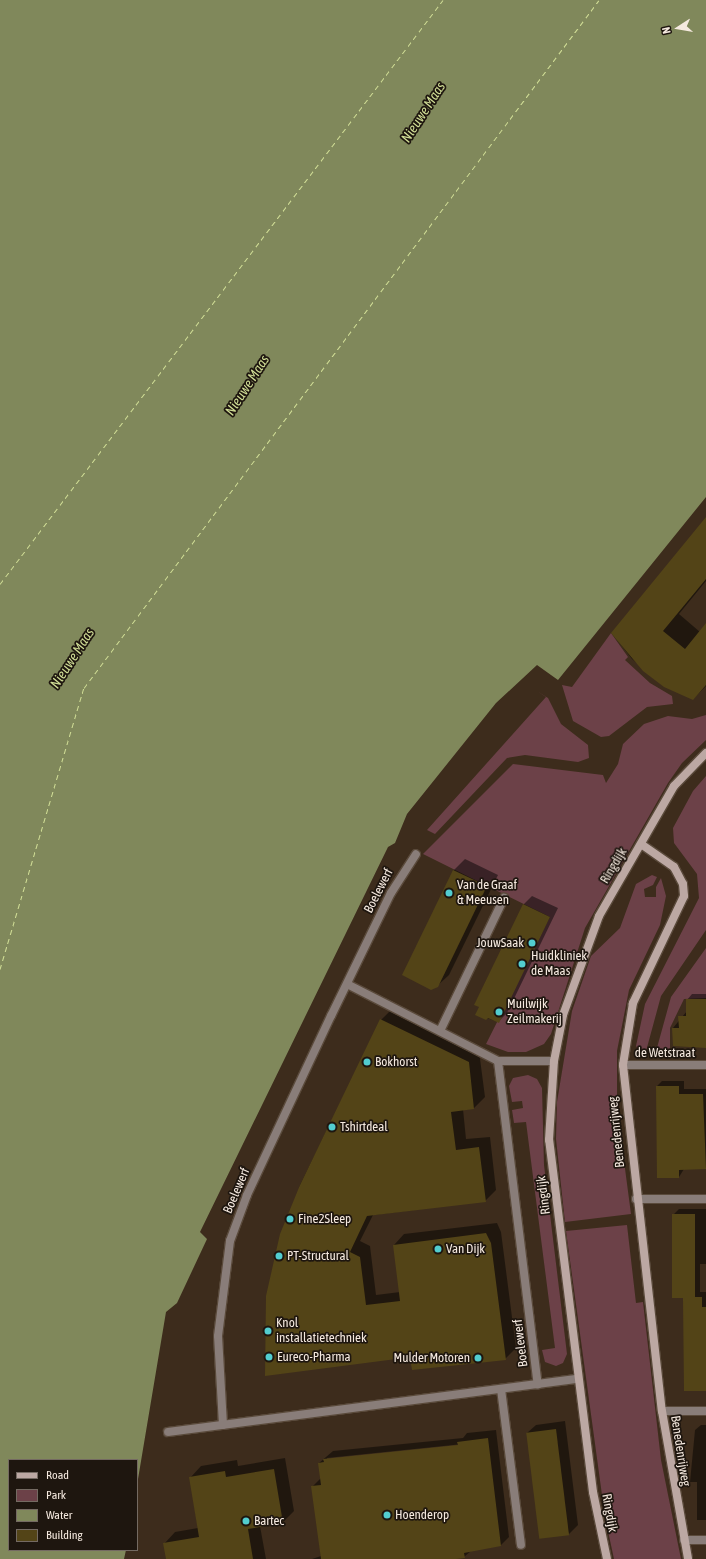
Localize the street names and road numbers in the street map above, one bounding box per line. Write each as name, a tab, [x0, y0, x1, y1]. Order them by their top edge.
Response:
street label: Ringdijk	[597, 845, 631, 887]
street label: Boelewerf	[361, 866, 397, 916]
street label: de Wetstraat	[635, 1045, 695, 1061]
street label: Benedenrijweg	[606, 1096, 628, 1168]
street label: Boelewerf	[220, 1166, 254, 1216]
street label: Ringdijk	[534, 1175, 554, 1215]
street label: Boelewerf	[510, 1318, 532, 1368]
street label: Benedenrijweg	[667, 1414, 693, 1488]
street label: Ringdijk	[598, 1492, 620, 1534]

